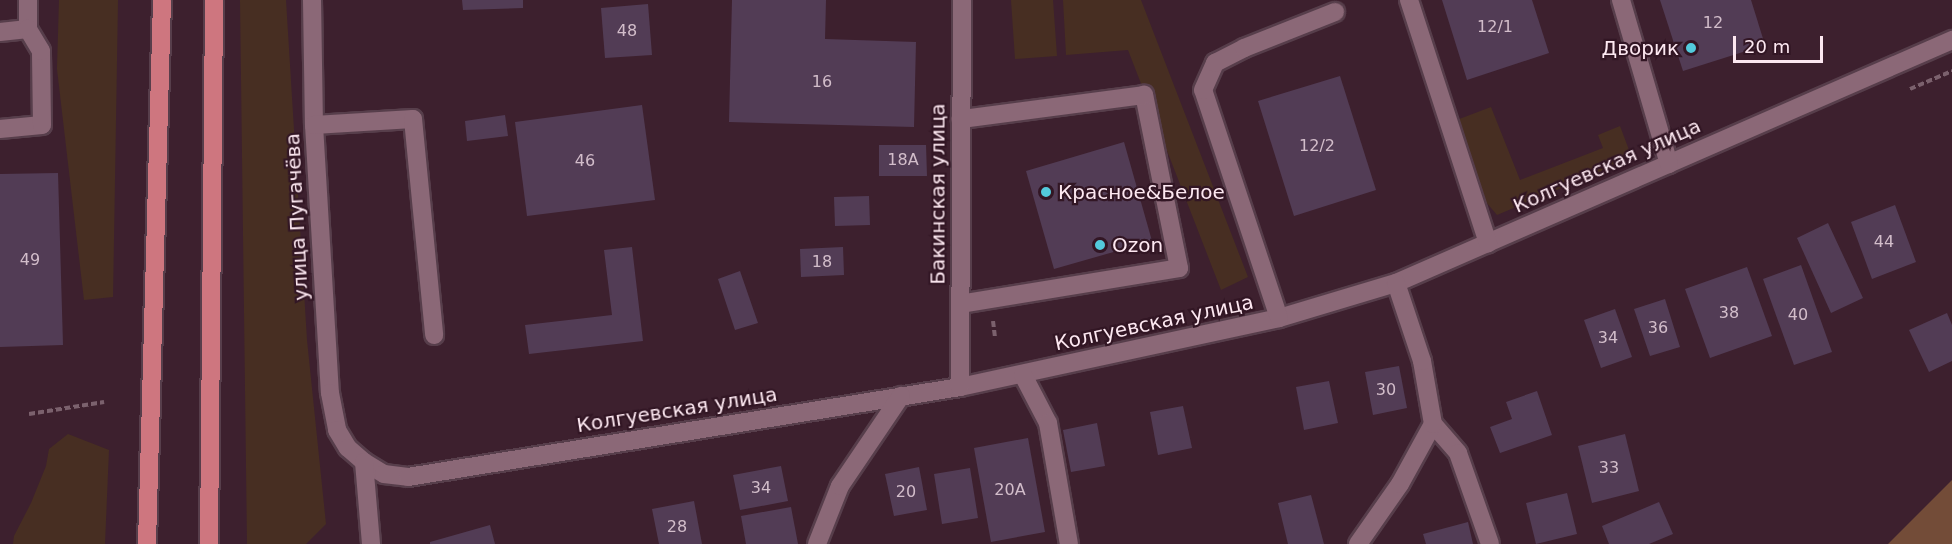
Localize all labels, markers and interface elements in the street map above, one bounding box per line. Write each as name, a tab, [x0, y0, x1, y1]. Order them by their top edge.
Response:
house number: 12	[1703, 13, 1723, 33]
house number: 12/1	[1477, 17, 1513, 37]
house number: 48	[617, 21, 637, 41]
scale bar	[1736, 24, 1826, 62]
place label: Дворик	[1602, 36, 1679, 60]
text: 20 m	[1744, 36, 1790, 57]
marker: Дворик	[1684, 41, 1698, 55]
house number: 16	[812, 72, 832, 92]
street label: Бакинская улица	[926, 103, 950, 285]
street label: Колгуевская улица	[1509, 114, 1705, 218]
street label: улица Пугачёва	[281, 133, 313, 301]
house number: 12/2	[1299, 136, 1335, 156]
house number: 18А	[887, 150, 919, 170]
house number: 46	[575, 151, 595, 171]
place label: Красное&Белое	[1058, 180, 1225, 204]
marker: Красное&Белое	[1039, 185, 1053, 199]
house number: 44	[1874, 232, 1894, 252]
place label: Ozon	[1112, 233, 1163, 257]
marker: Ozon	[1093, 238, 1107, 252]
house number: 49	[20, 250, 40, 270]
house number: 18	[812, 252, 832, 272]
street label: Колгуевская улица	[1052, 290, 1256, 356]
house number: 38	[1719, 303, 1739, 323]
house number: 40	[1788, 305, 1808, 325]
house number: 36	[1648, 318, 1668, 338]
house number: 34	[1598, 328, 1618, 348]
house number: 30	[1376, 380, 1396, 400]
street label: Колгуевская улица	[575, 382, 779, 438]
house number: 33	[1599, 458, 1619, 478]
house number: 34	[751, 478, 771, 498]
house number: 20А	[994, 480, 1026, 500]
house number: 20	[896, 482, 916, 502]
house number: 28	[667, 517, 687, 537]

